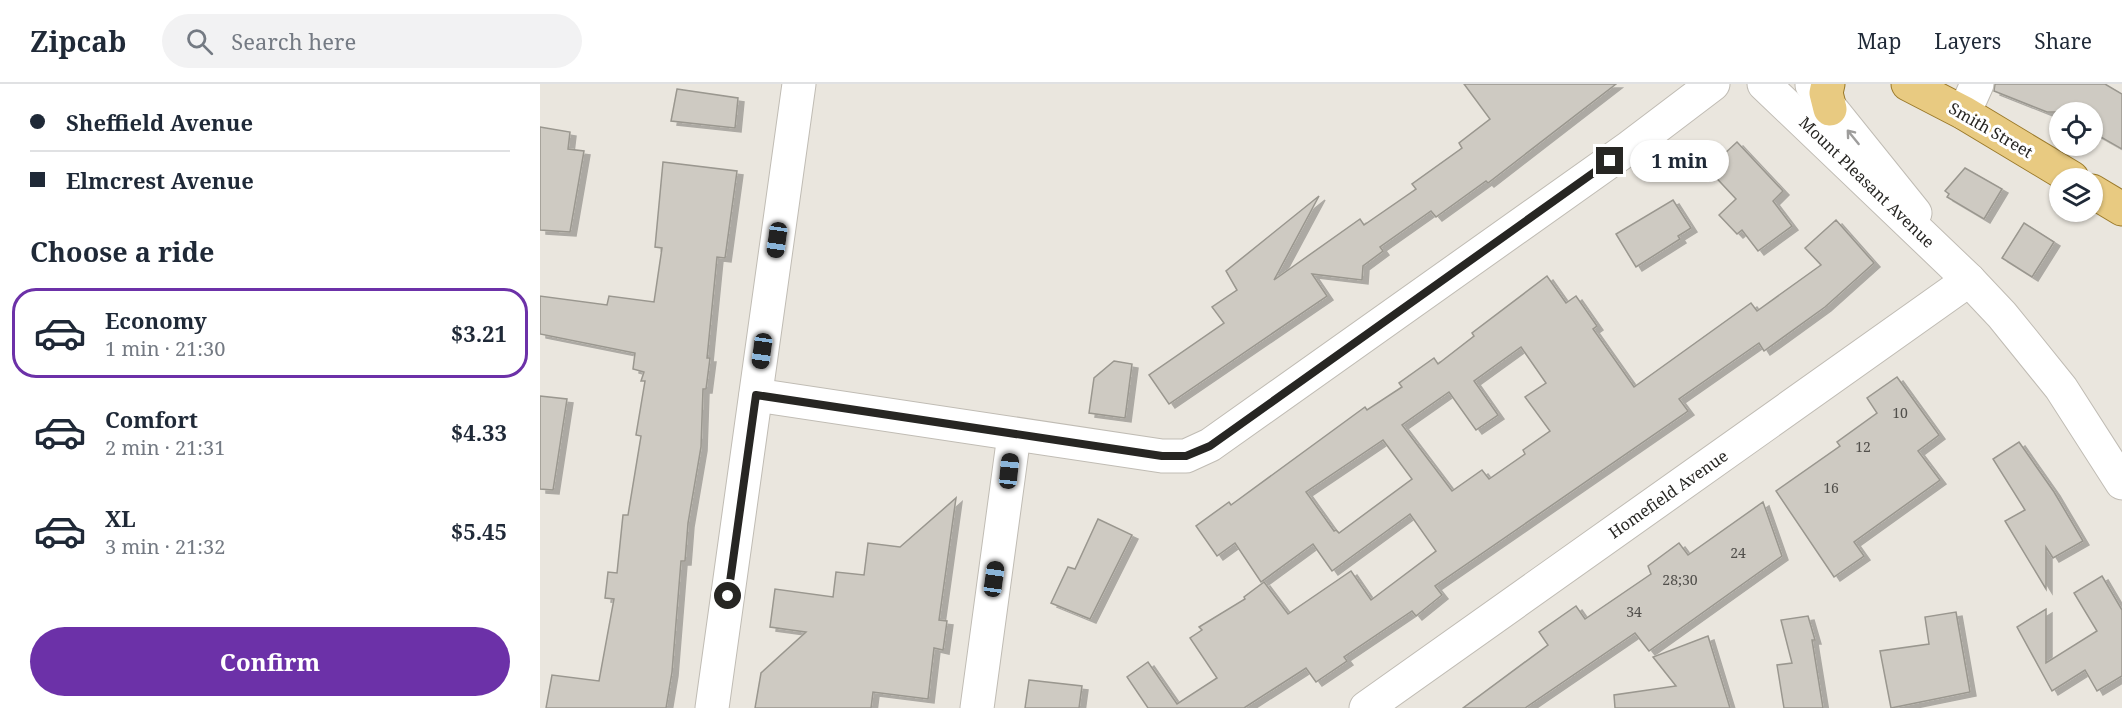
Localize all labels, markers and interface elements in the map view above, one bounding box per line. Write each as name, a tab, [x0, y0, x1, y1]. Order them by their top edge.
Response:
search box	[162, 14, 582, 68]
text: Zipcab	[30, 22, 126, 60]
icon: search	[183, 25, 216, 58]
text: Search here	[231, 26, 356, 56]
text: Map	[1857, 27, 1901, 55]
text: Layers	[1934, 27, 2001, 55]
text: Share	[2034, 27, 2092, 55]
street label: Smith Street	[1945, 97, 2037, 163]
map controls	[2049, 102, 2103, 222]
button: locate	[2049, 102, 2103, 156]
text: Sheffield Avenue	[66, 107, 253, 137]
street label: Mount Pleasant Avenue	[1795, 111, 1939, 253]
one-way arrow	[1846, 129, 1859, 145]
callout: 1 min	[1631, 140, 1730, 182]
route end	[1596, 147, 1623, 174]
text: 1 min	[1651, 147, 1708, 174]
text: Elmcrest Avenue	[66, 165, 254, 195]
button: layers	[2049, 168, 2103, 222]
car	[766, 221, 788, 259]
text: Choose a ride	[30, 233, 215, 270]
text: Economy	[105, 305, 207, 335]
icon: car	[33, 306, 87, 360]
text: $3.21	[451, 318, 507, 348]
car	[751, 332, 773, 370]
text: 1 min · 21:30	[105, 335, 225, 362]
house number: 10	[1892, 403, 1908, 422]
text: Comfort	[105, 404, 198, 434]
icon: car	[33, 405, 87, 459]
text: $4.33	[451, 417, 507, 447]
text: 2 min · 21:31	[105, 434, 225, 461]
house number: 12	[1855, 437, 1871, 456]
street label: Homefield Avenue	[1604, 445, 1732, 543]
car	[998, 452, 1020, 490]
house number: 16	[1823, 478, 1839, 497]
text: XL	[105, 503, 136, 533]
icon: car	[33, 504, 87, 558]
text: $5.45	[451, 516, 507, 546]
text: 3 min · 21:32	[105, 533, 225, 560]
house number: 24	[1730, 543, 1746, 562]
car	[983, 560, 1005, 598]
house number: 28;30	[1662, 570, 1698, 589]
route start	[714, 582, 741, 609]
house number: 34	[1626, 602, 1642, 621]
button: Confirm	[30, 627, 510, 696]

